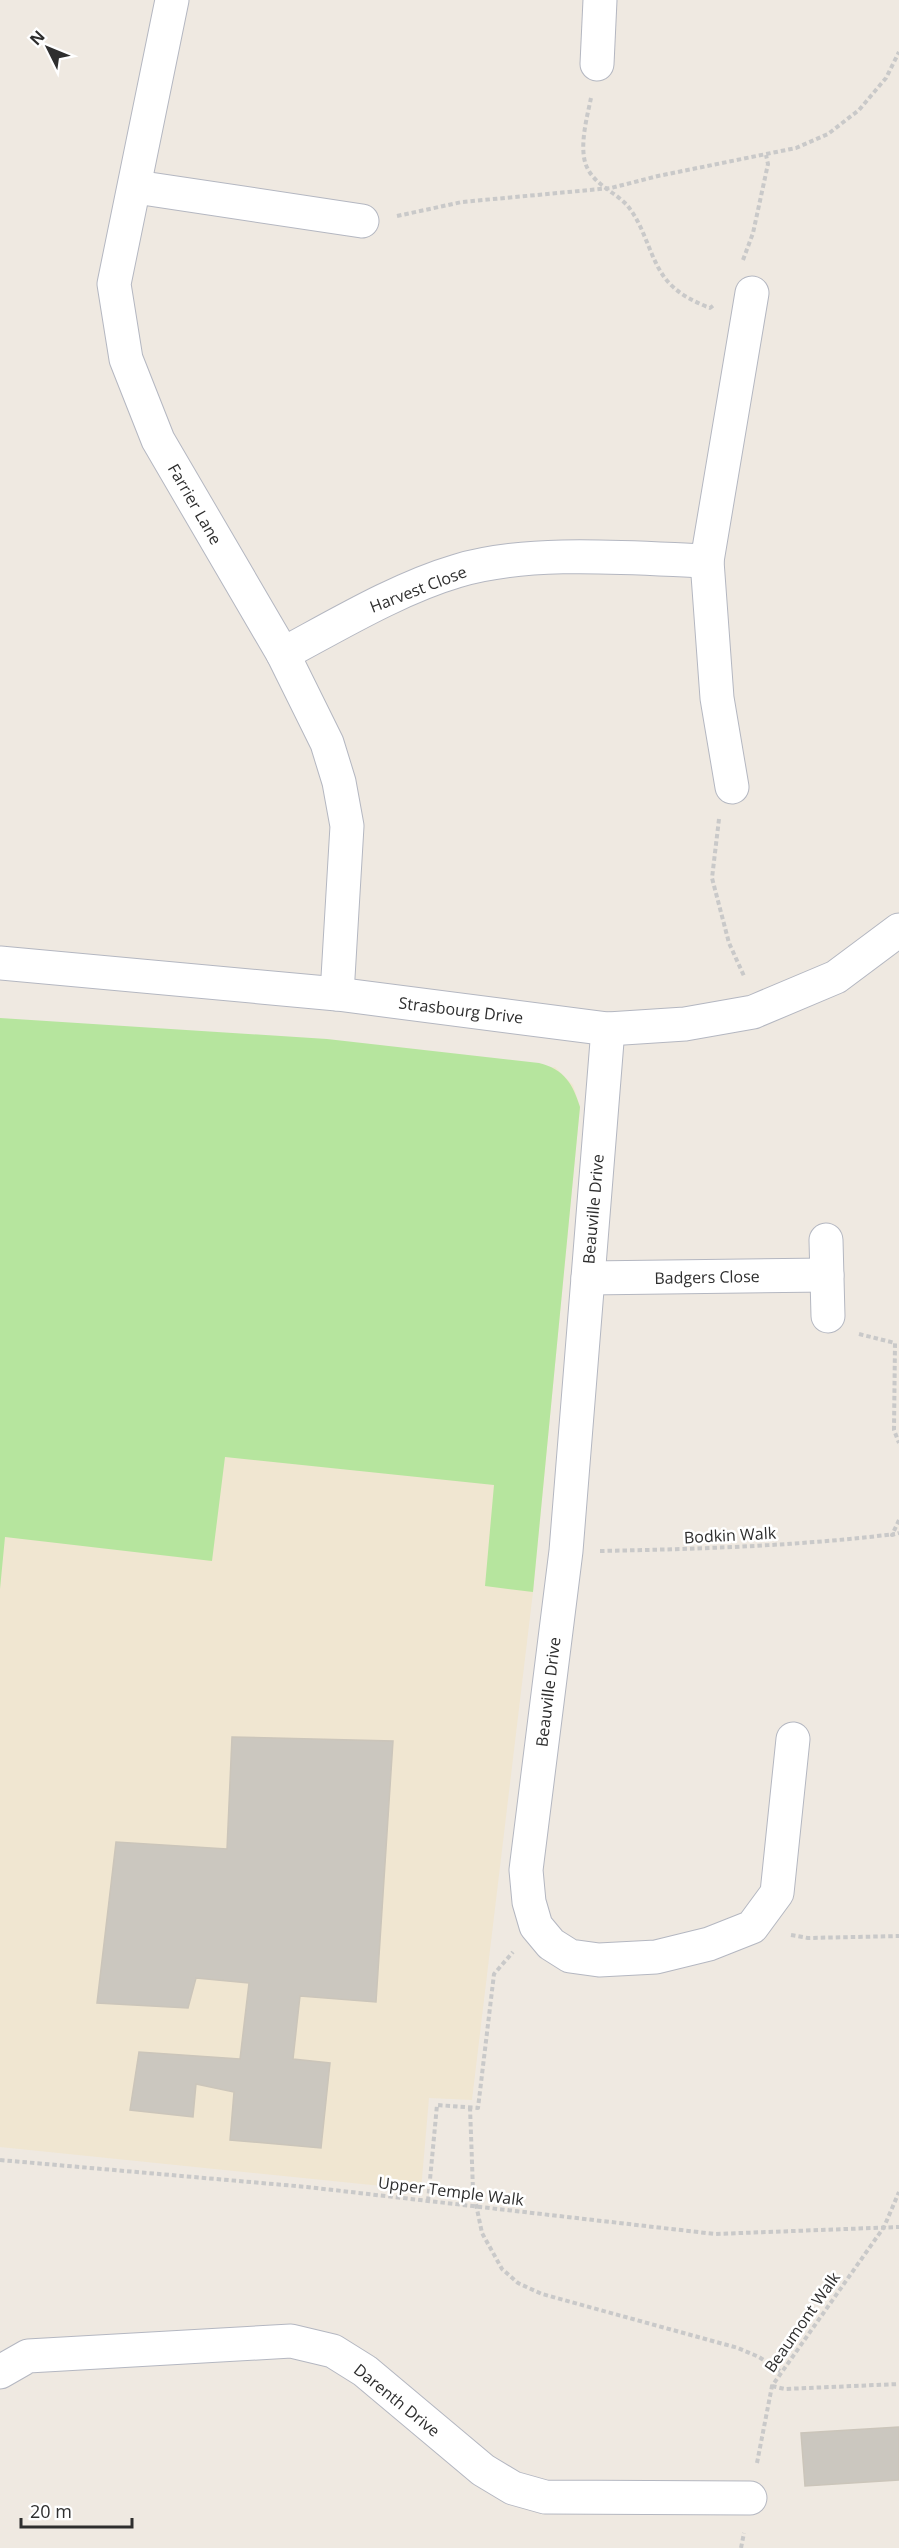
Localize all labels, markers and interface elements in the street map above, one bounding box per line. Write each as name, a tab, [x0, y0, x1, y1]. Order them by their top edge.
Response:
north arrow	[18, 18, 78, 78]
text: N	[25, 26, 50, 50]
street label: Farrier Lane	[163, 460, 227, 548]
street label: Harvest Close	[366, 560, 470, 618]
street label: Strasbourg Drive	[397, 991, 525, 1029]
street label: Beauville Drive	[577, 1153, 609, 1265]
street label: Badgers Close	[654, 1265, 760, 1289]
street label: Bodkin Walk	[683, 1522, 777, 1548]
street label: Beauville Drive	[530, 1636, 566, 1748]
street label: Upper Temple Walk	[377, 2171, 526, 2211]
street label: Beaumont Walk	[759, 2267, 845, 2377]
street label: Darenth Drive	[349, 2359, 445, 2441]
scale bar	[21, 2491, 132, 2529]
text: 20 m	[30, 2499, 72, 2523]

